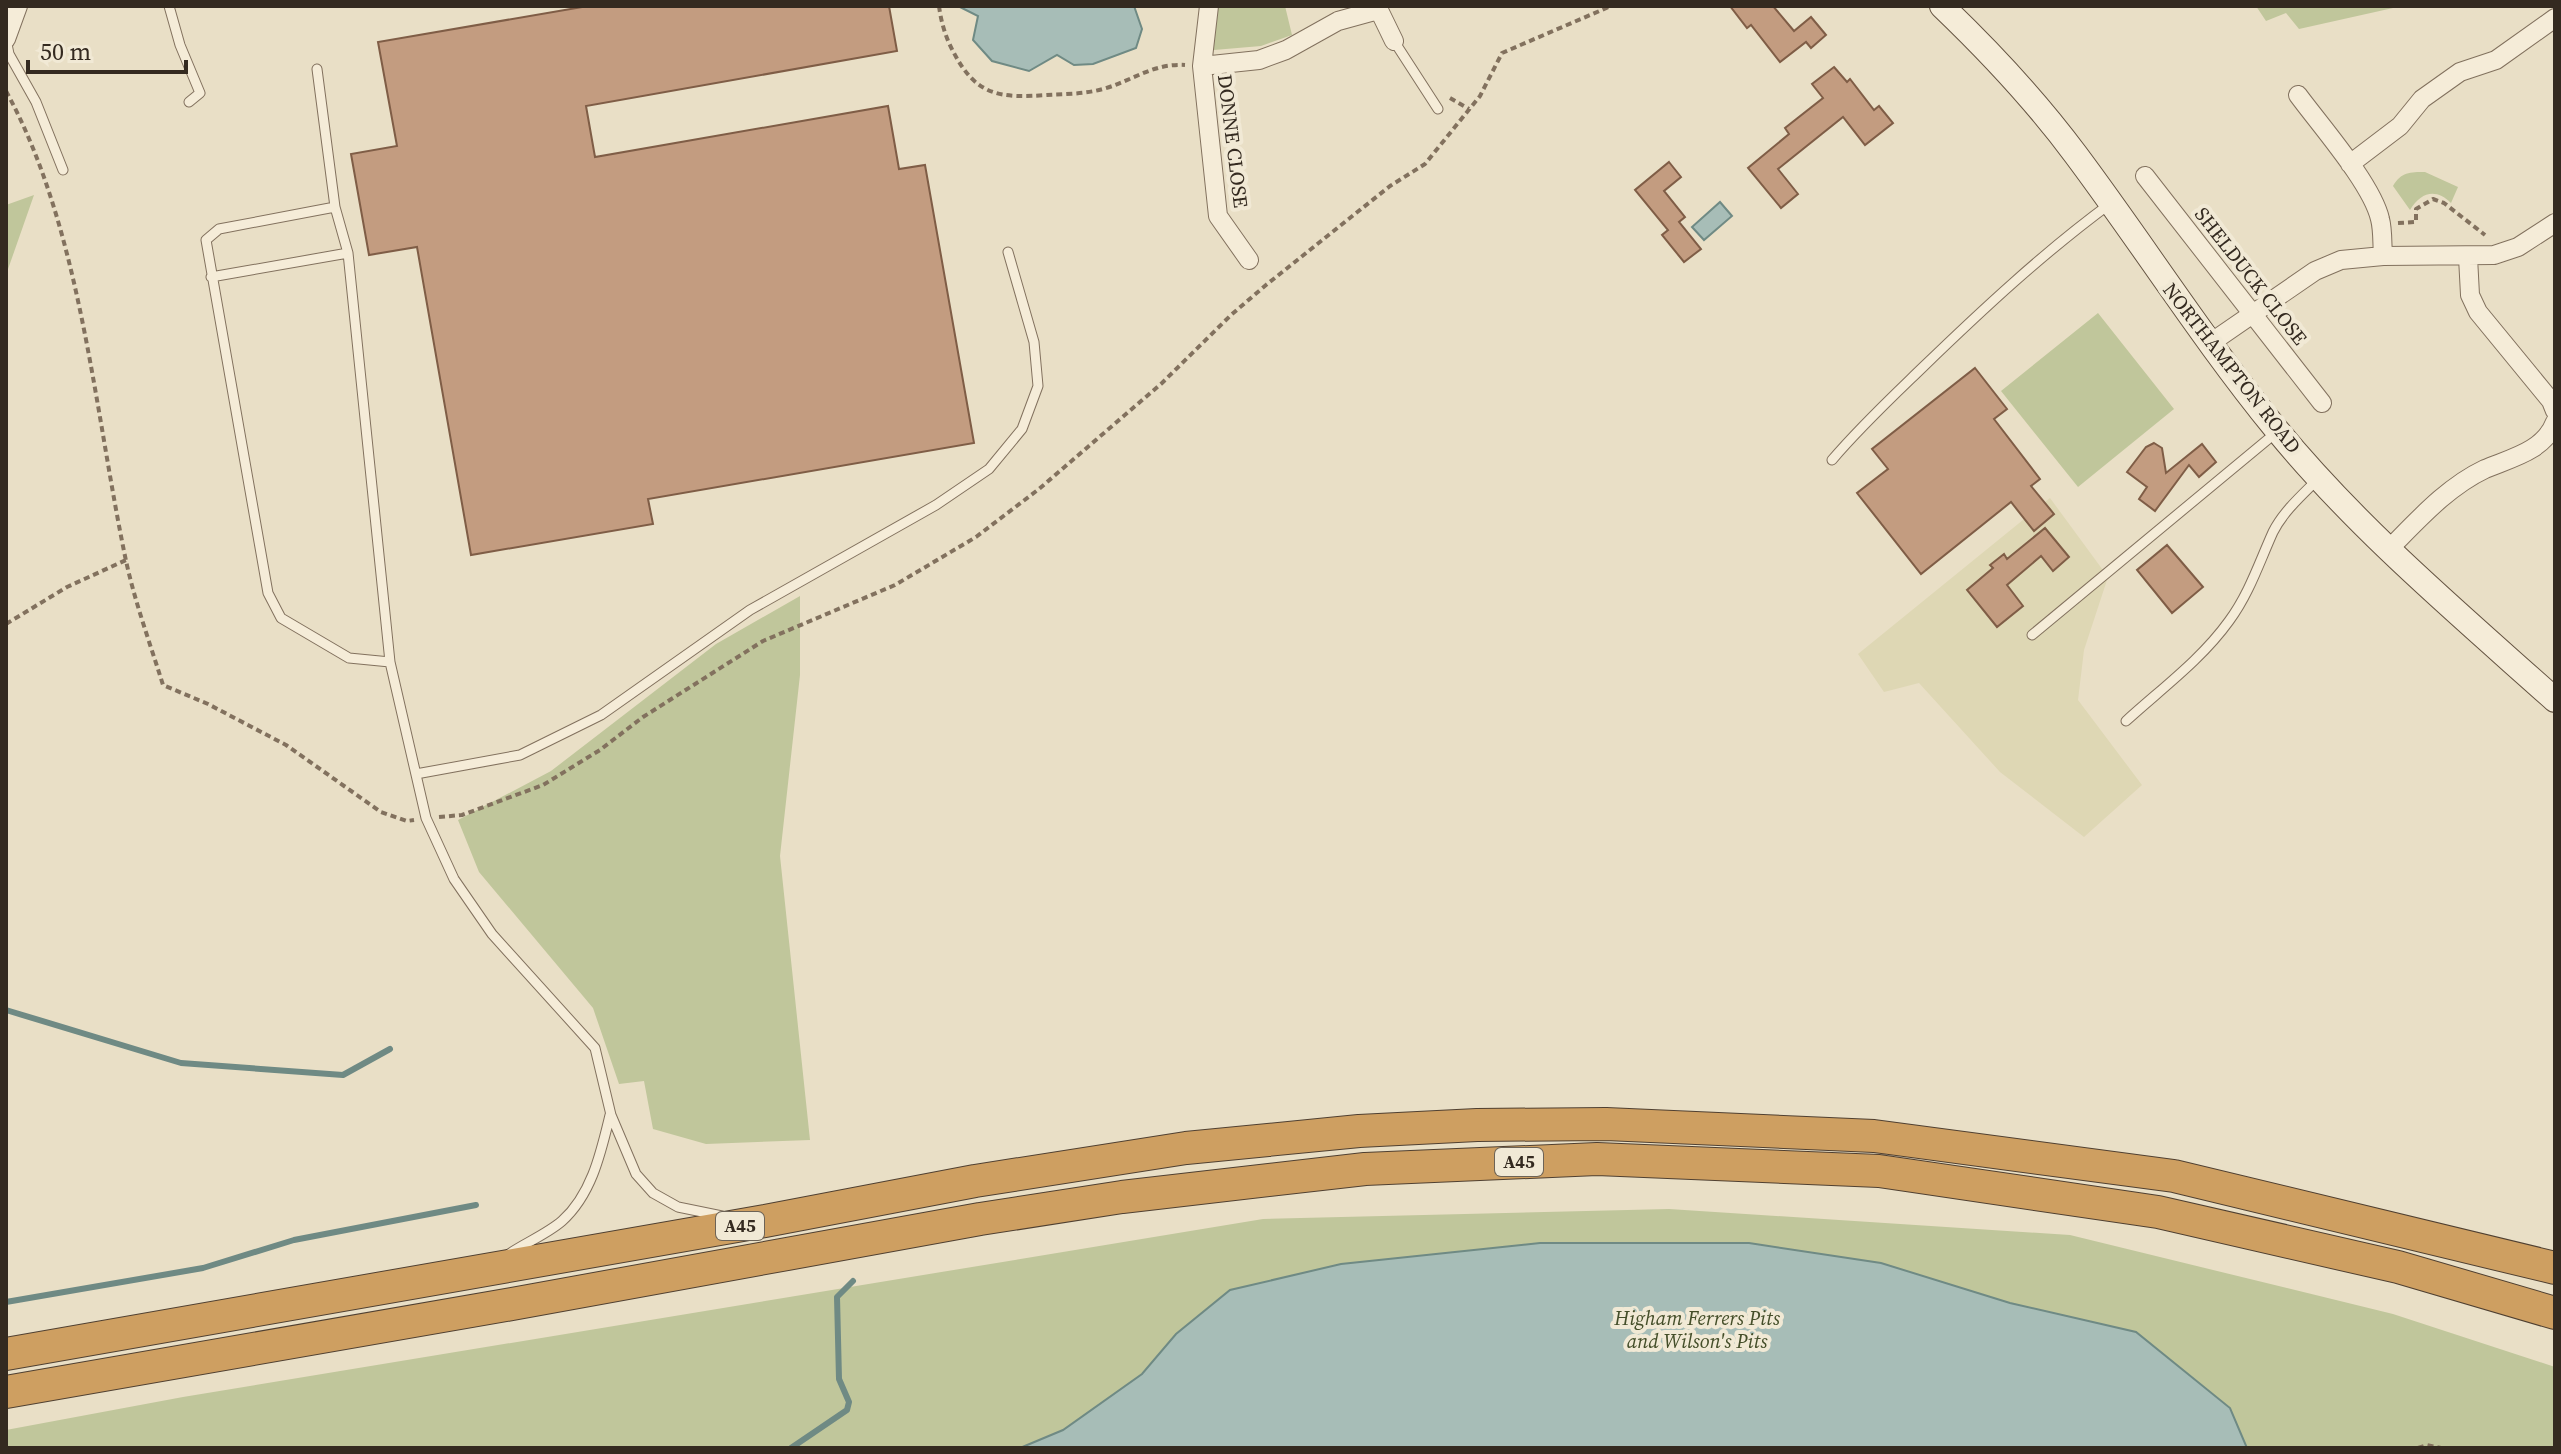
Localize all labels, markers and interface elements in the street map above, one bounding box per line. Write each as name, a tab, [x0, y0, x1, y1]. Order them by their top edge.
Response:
scale bar	[28, 24, 186, 74]
text: 50 m	[40, 35, 91, 68]
street label: DONNE CLOSE	[1211, 73, 1255, 209]
street label: SHELDUCK CLOSE	[2188, 201, 2314, 351]
street label: NORTHAMPTON ROAD	[2156, 277, 2308, 459]
road number: A45	[1495, 1148, 1543, 1176]
road number: A45	[716, 1212, 764, 1240]
park label: Higham Ferrers Pits and Wilson's Pits	[1613, 1304, 1781, 1355]

